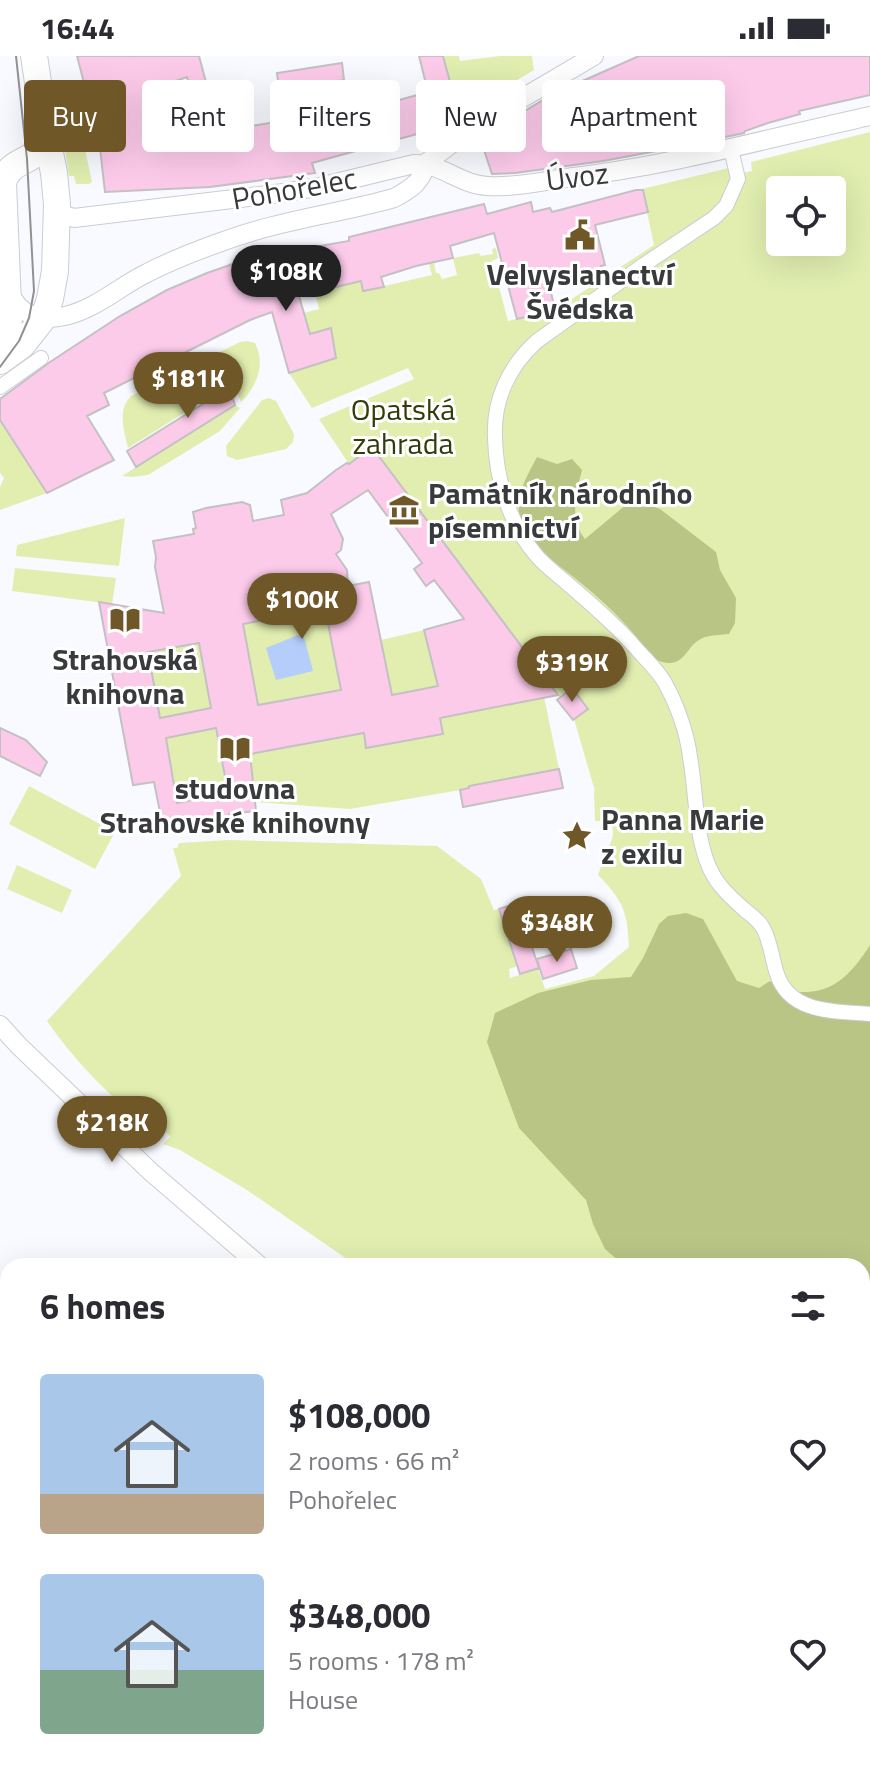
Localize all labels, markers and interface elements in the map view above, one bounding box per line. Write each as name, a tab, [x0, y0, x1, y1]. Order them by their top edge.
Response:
text: 16:44	[40, 5, 115, 51]
chip: Buy	[24, 80, 126, 152]
chip: Rent	[142, 80, 254, 152]
chip: Filters	[270, 80, 400, 152]
chip: New	[416, 80, 526, 152]
chip: Apartment	[542, 80, 725, 152]
street label: Úvoz	[543, 149, 611, 203]
street label: Pohořelec	[228, 154, 360, 222]
map controls	[766, 176, 846, 256]
button: locate	[766, 176, 846, 256]
public building icon: Velvyslanectví Švédska	[563, 218, 597, 252]
pin: $108K	[230, 245, 342, 313]
text: $108K	[249, 251, 323, 290]
place label: Velvyslanectví Švédska	[487, 251, 676, 331]
pin: $181K	[132, 352, 244, 420]
text: $181K	[151, 358, 225, 397]
park label: Opatská zahrada	[351, 386, 455, 466]
place label: Památník národního písemnictví	[428, 470, 692, 550]
museum icon: Památník národního písemnictví	[387, 493, 421, 527]
pin: $100K	[246, 573, 358, 641]
text: $100K	[265, 579, 339, 618]
library icon: Strahovská knihovna	[108, 603, 142, 637]
place label: Strahovská knihovna	[52, 636, 198, 716]
pin: $319K	[516, 636, 628, 704]
text: $319K	[535, 642, 609, 681]
library icon: studovna Strahovské knihovny	[218, 732, 252, 766]
place label: studovna Strahovské knihovny	[100, 765, 370, 845]
place label: Panna Marie z exilu	[601, 796, 764, 876]
place icon: Panna Marie z exilu	[560, 819, 594, 853]
pin: $348K	[501, 896, 613, 964]
text: $348K	[520, 902, 594, 941]
pin: $218K	[56, 1096, 168, 1164]
text: $218K	[75, 1102, 149, 1141]
text: 6 homes	[40, 1280, 165, 1332]
icon: filters	[786, 1284, 830, 1328]
text: $108,000	[288, 1389, 430, 1441]
icon: home	[104, 1406, 200, 1502]
icon: heart	[786, 1432, 830, 1476]
text: 2 rooms · 66 m²	[288, 1441, 459, 1480]
text: Pohořelec	[288, 1480, 397, 1519]
text: $348,000	[288, 1589, 430, 1641]
icon: home	[104, 1606, 200, 1702]
icon: heart	[786, 1632, 830, 1676]
text: 5 rooms · 178 m²	[288, 1641, 474, 1680]
text: House	[288, 1680, 358, 1719]

